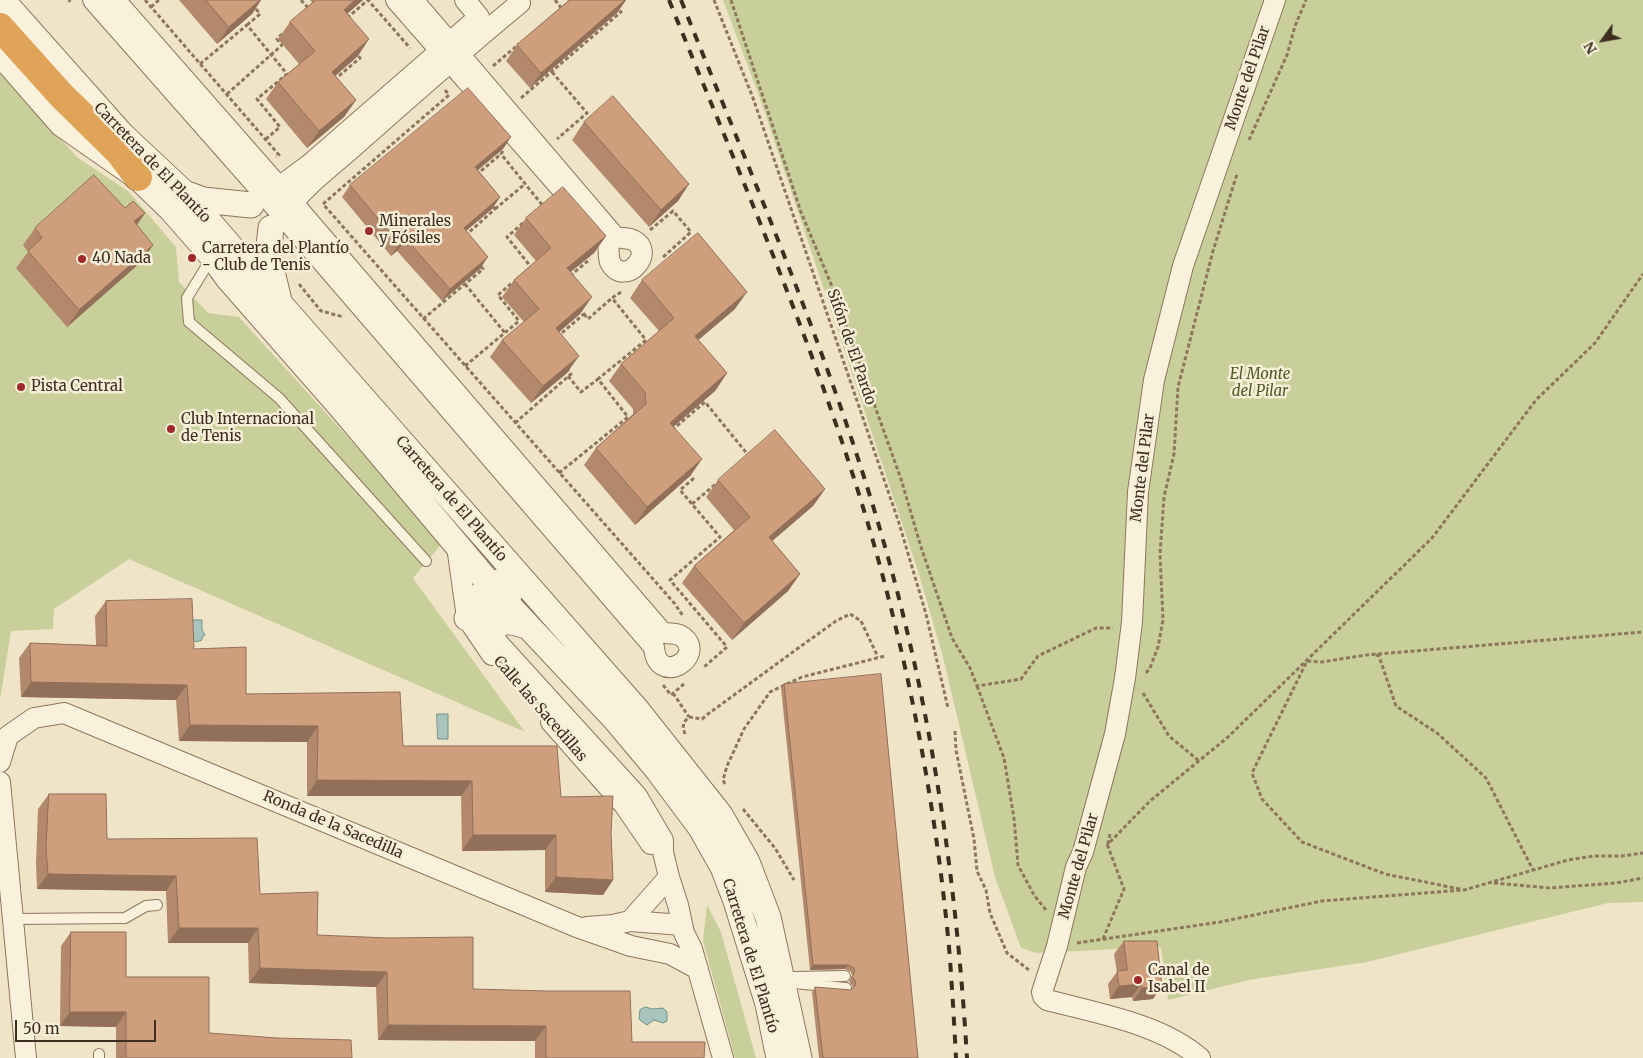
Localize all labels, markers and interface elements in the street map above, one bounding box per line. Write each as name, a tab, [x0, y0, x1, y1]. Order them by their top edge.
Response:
north arrow	[1578, 15, 1628, 65]
street label: Monte del Pilar	[1222, 23, 1274, 133]
text: N	[1580, 38, 1601, 57]
street label: Carretera de El Plantío	[90, 99, 214, 227]
place label: Minerales y Fósiles	[379, 213, 451, 248]
marker: Minerales y Fósiles	[363, 225, 375, 237]
place label: Carretera del Plantío - Club de Tenis	[202, 240, 349, 275]
place label: 40 Nada	[92, 250, 151, 268]
marker: Carretera del Plantío - Club de Tenis	[186, 252, 198, 264]
marker: 40 Nada	[76, 253, 88, 265]
street label: Sifón de El Pardo	[823, 287, 879, 407]
park label: El Monte del Pilar	[1230, 366, 1290, 401]
place label: Pista Central	[31, 378, 123, 396]
marker: Pista Central	[15, 381, 27, 393]
place label: Club Internacional de Tenis	[181, 411, 314, 446]
street label: Monte del Pilar	[1127, 413, 1159, 523]
marker: Club Internacional de Tenis	[165, 423, 177, 435]
street label: Carretera de El Plantío	[392, 433, 510, 565]
street label: Calle las Sacedillas	[489, 653, 591, 765]
street label: Ronda de la Sacedilla	[260, 787, 406, 863]
street label: Monte del Pilar	[1055, 811, 1103, 921]
street label: Carretera de El Plantío	[718, 877, 782, 1035]
place label: Canal de Isabel II	[1148, 962, 1209, 997]
marker: Canal de Isabel II	[1132, 974, 1144, 986]
scale bar	[18, 1010, 159, 1042]
text: 50 m	[23, 1019, 60, 1038]

